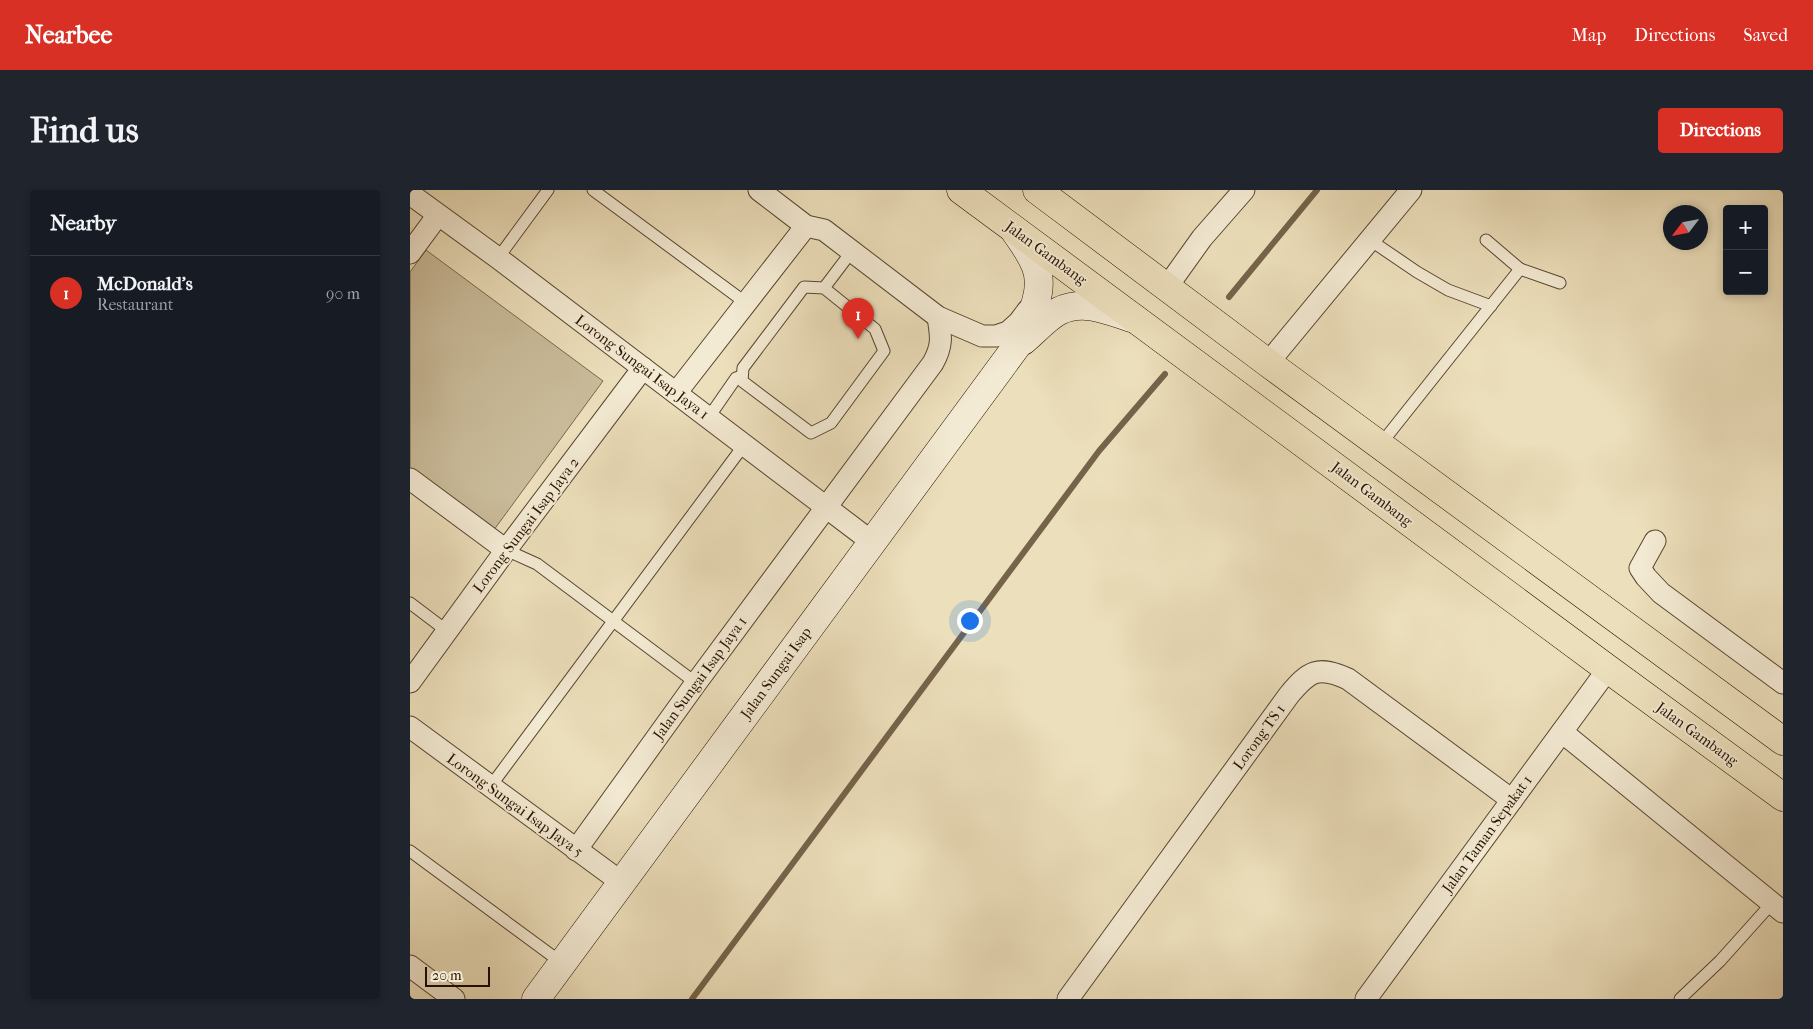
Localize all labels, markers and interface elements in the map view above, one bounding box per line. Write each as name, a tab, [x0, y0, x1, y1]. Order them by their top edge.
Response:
text: Nearbee	[25, 21, 112, 49]
text: Map	[1572, 25, 1606, 46]
text: Directions	[1634, 25, 1715, 46]
text: Saved	[1743, 25, 1788, 46]
button: Directions	[1658, 108, 1783, 153]
text: Find us	[30, 110, 139, 151]
north arrow	[1663, 205, 1708, 250]
map controls	[1723, 205, 1768, 295]
button: +	[1723, 205, 1768, 250]
text: Nearby	[50, 211, 116, 235]
street label: Jalan Gambang	[1001, 217, 1091, 289]
button: −	[1723, 250, 1768, 295]
text: McDonald's	[97, 273, 193, 295]
text: 1	[63, 284, 69, 303]
text: 90 m	[326, 284, 360, 303]
text: Restaurant	[97, 295, 173, 314]
pin: 1	[842, 298, 874, 339]
street label: Lorong Sungai Isap Jaya 1	[572, 311, 712, 423]
street label: Lorong Sungai Isap Jaya 2	[469, 453, 583, 596]
street label: Jalan Gambang	[1327, 457, 1417, 531]
your location	[957, 608, 983, 634]
street label: Jalan Sungai Isap Jaya 1	[649, 613, 751, 744]
street label: Jalan Sungai Isap	[736, 624, 815, 723]
street label: Jalan Gambang	[1652, 698, 1742, 770]
street label: Lorong TS 1	[1229, 701, 1289, 773]
street label: Lorong Sungai Isap Jaya 5	[443, 750, 587, 860]
street label: Jalan Taman Sepakat 1	[1438, 772, 1536, 897]
scale bar	[425, 964, 490, 987]
text: 20 m	[432, 967, 462, 984]

